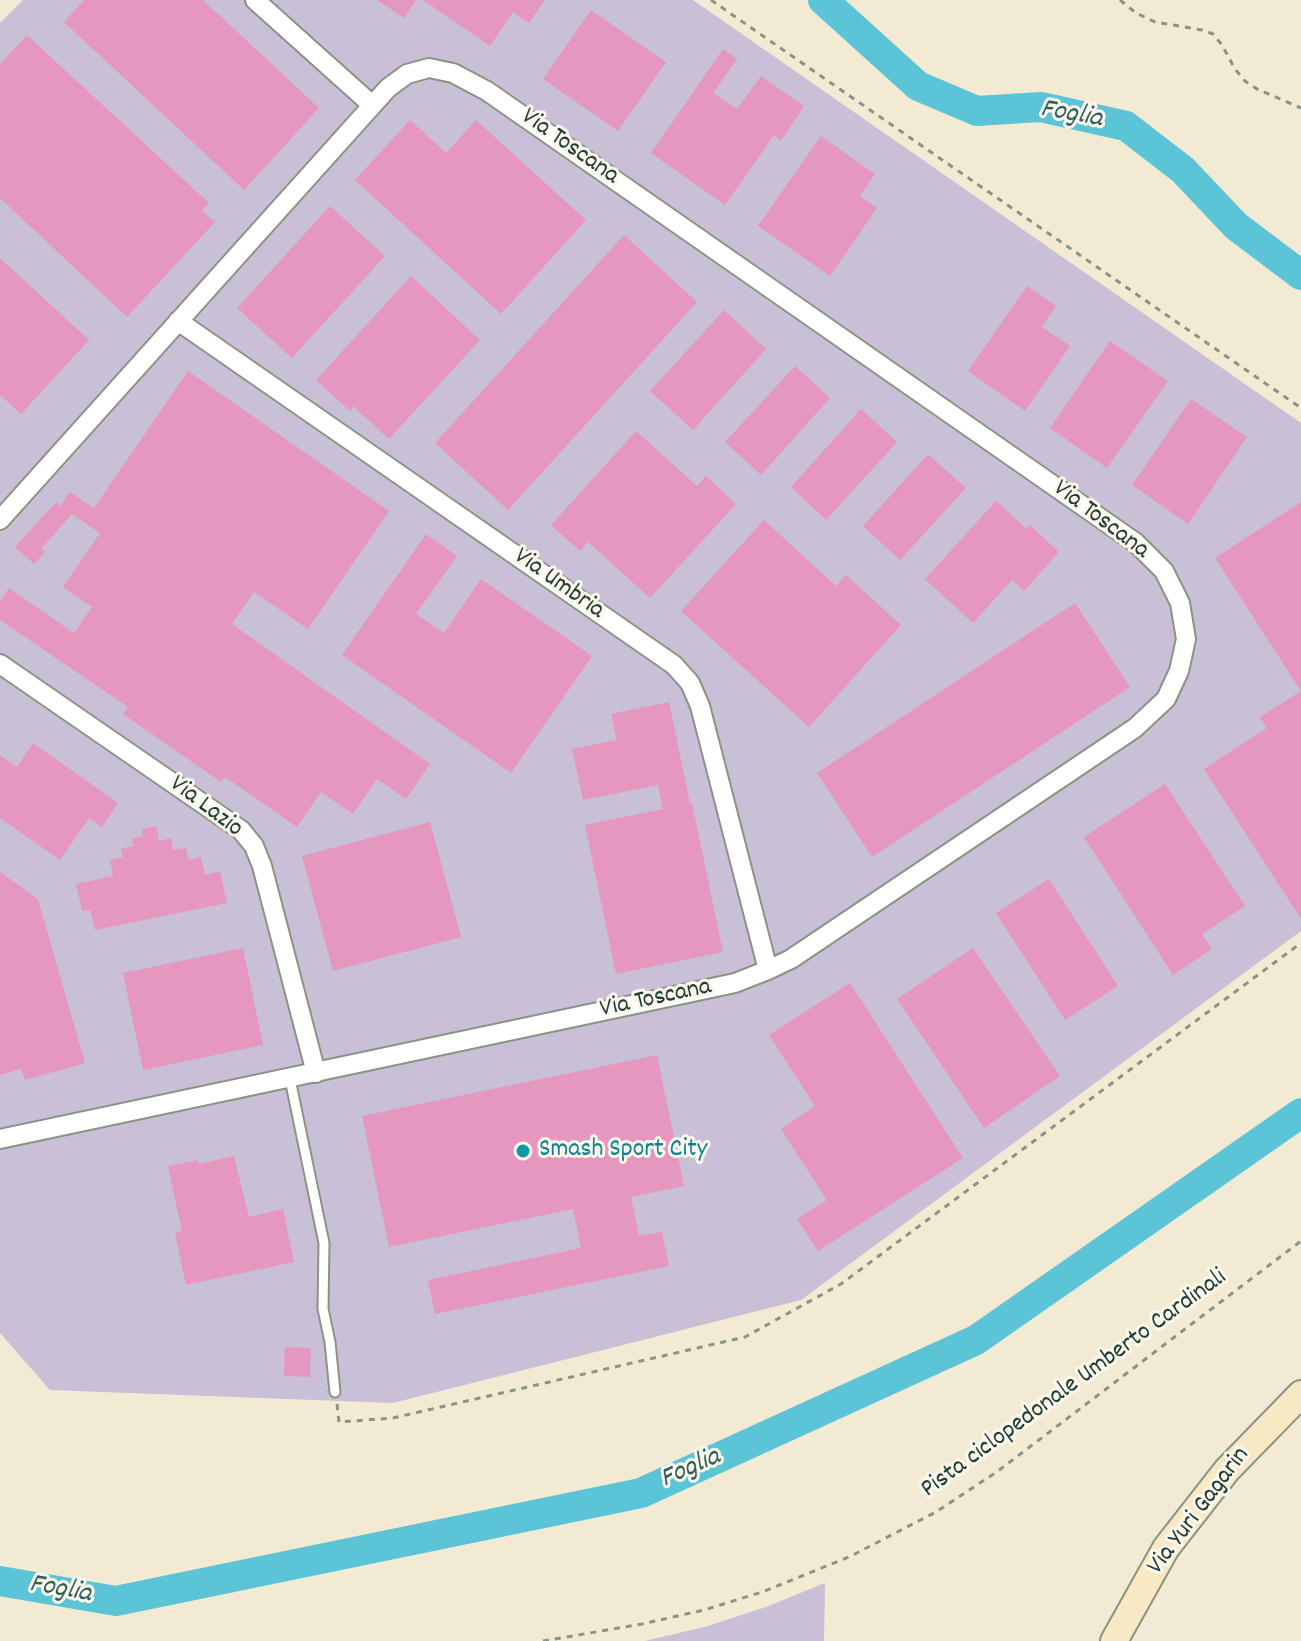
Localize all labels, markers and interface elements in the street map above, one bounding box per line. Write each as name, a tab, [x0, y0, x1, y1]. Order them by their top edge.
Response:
water label: Foglia	[1037, 94, 1105, 138]
street label: Via Toscana	[514, 103, 624, 193]
street label: Via Toscana	[1046, 475, 1154, 567]
street label: Via Umbria	[507, 542, 609, 628]
street label: Via Lazio	[162, 770, 248, 846]
street label: Via Toscana	[598, 973, 714, 1027]
place label: Smash Sport City	[539, 1135, 707, 1167]
marker: Smash Sport City	[514, 1142, 532, 1160]
street label: Pista ciclopedonale Umberto Cardinali	[916, 1264, 1234, 1506]
water label: Foglia	[656, 1442, 726, 1498]
street label: Via Yuri Gagarin	[1142, 1442, 1258, 1582]
water label: Foglia	[26, 1569, 94, 1613]

